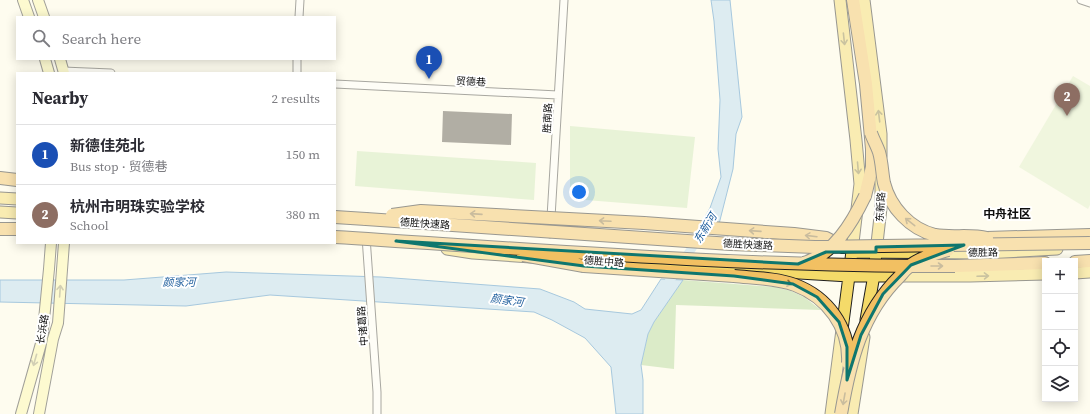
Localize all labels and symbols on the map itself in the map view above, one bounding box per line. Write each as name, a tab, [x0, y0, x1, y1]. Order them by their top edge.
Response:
one-way arrow	[840, 32, 848, 45]
pin: 1	[416, 46, 442, 79]
street label: 贸德巷	[456, 74, 486, 89]
pin: 2	[1054, 83, 1080, 116]
street label: 胜南路	[540, 103, 555, 133]
one-way arrow	[875, 110, 883, 123]
one-way arrow	[855, 161, 862, 174]
your location	[569, 182, 589, 202]
street label: 东新路	[873, 192, 888, 222]
district label: 中舟社区	[983, 206, 1031, 222]
water label: 东新河	[690, 209, 722, 246]
one-way arrow	[470, 211, 483, 218]
street label: 德胜快速路	[400, 215, 450, 232]
one-way arrow	[599, 218, 612, 225]
one-way arrow	[904, 218, 915, 226]
one-way arrow	[749, 228, 762, 235]
one-way arrow	[805, 232, 818, 240]
street label: 德胜快速路	[723, 237, 773, 252]
street label: 德胜路	[968, 246, 998, 259]
street label: 德胜中路	[584, 254, 624, 269]
one-way arrow	[930, 262, 943, 270]
one-way arrow	[976, 272, 989, 280]
water label: 颜家河	[163, 275, 197, 290]
one-way arrow	[780, 279, 793, 287]
one-way arrow	[56, 285, 63, 298]
water label: 颜家河	[490, 291, 526, 310]
street label: 中诸葛路	[355, 306, 370, 346]
street label: 长浜路	[34, 313, 51, 345]
one-way arrow	[31, 353, 38, 366]
one-way arrow	[839, 393, 847, 406]

